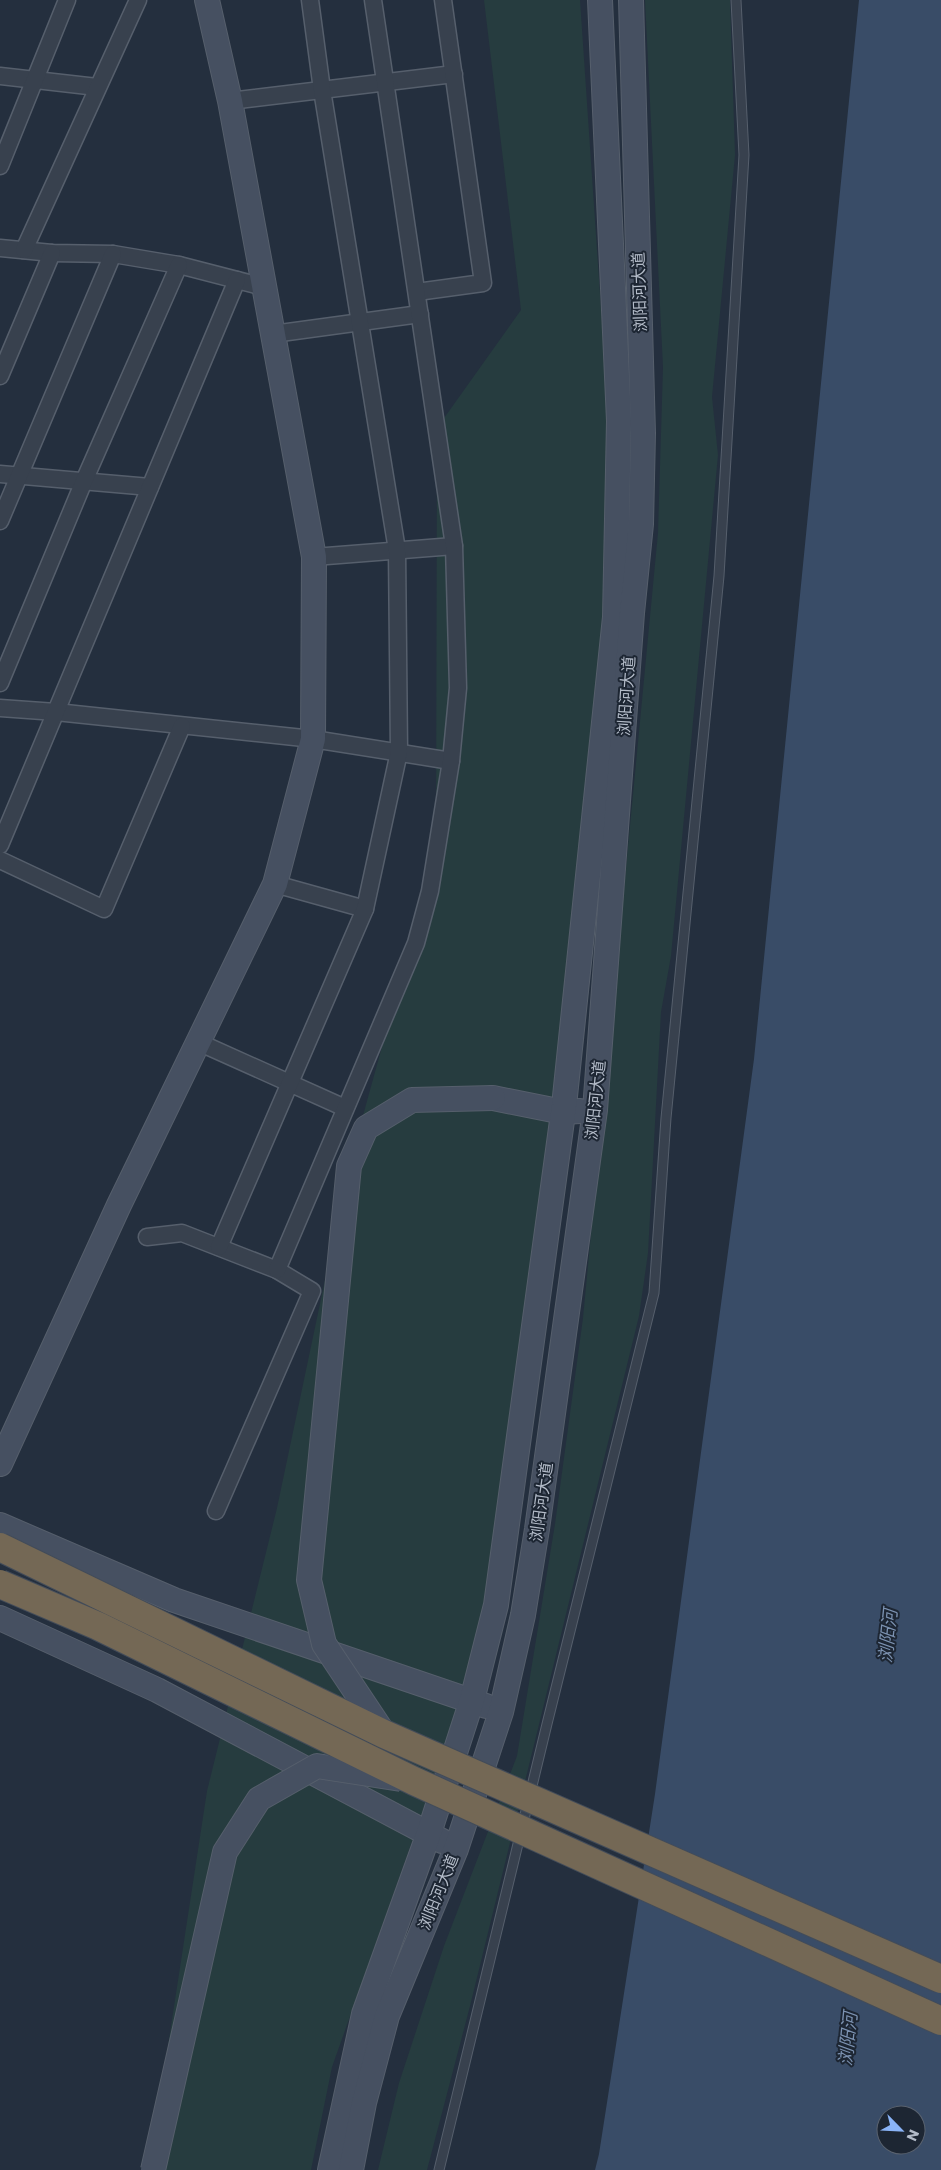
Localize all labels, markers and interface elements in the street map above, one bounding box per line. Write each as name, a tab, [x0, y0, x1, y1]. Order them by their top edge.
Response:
street label: 浏阳河大道	[627, 252, 652, 332]
street label: 浏阳河大道	[612, 655, 641, 737]
street label: 浏阳河大道	[580, 1059, 611, 1141]
street label: 浏阳河大道	[525, 1461, 558, 1543]
water label: 浏阳河	[872, 1605, 903, 1664]
street label: 浏阳河大道	[413, 1851, 464, 1934]
water label: 浏阳河	[832, 2008, 863, 2067]
north arrow	[876, 2105, 926, 2155]
text: N	[902, 2126, 924, 2144]

